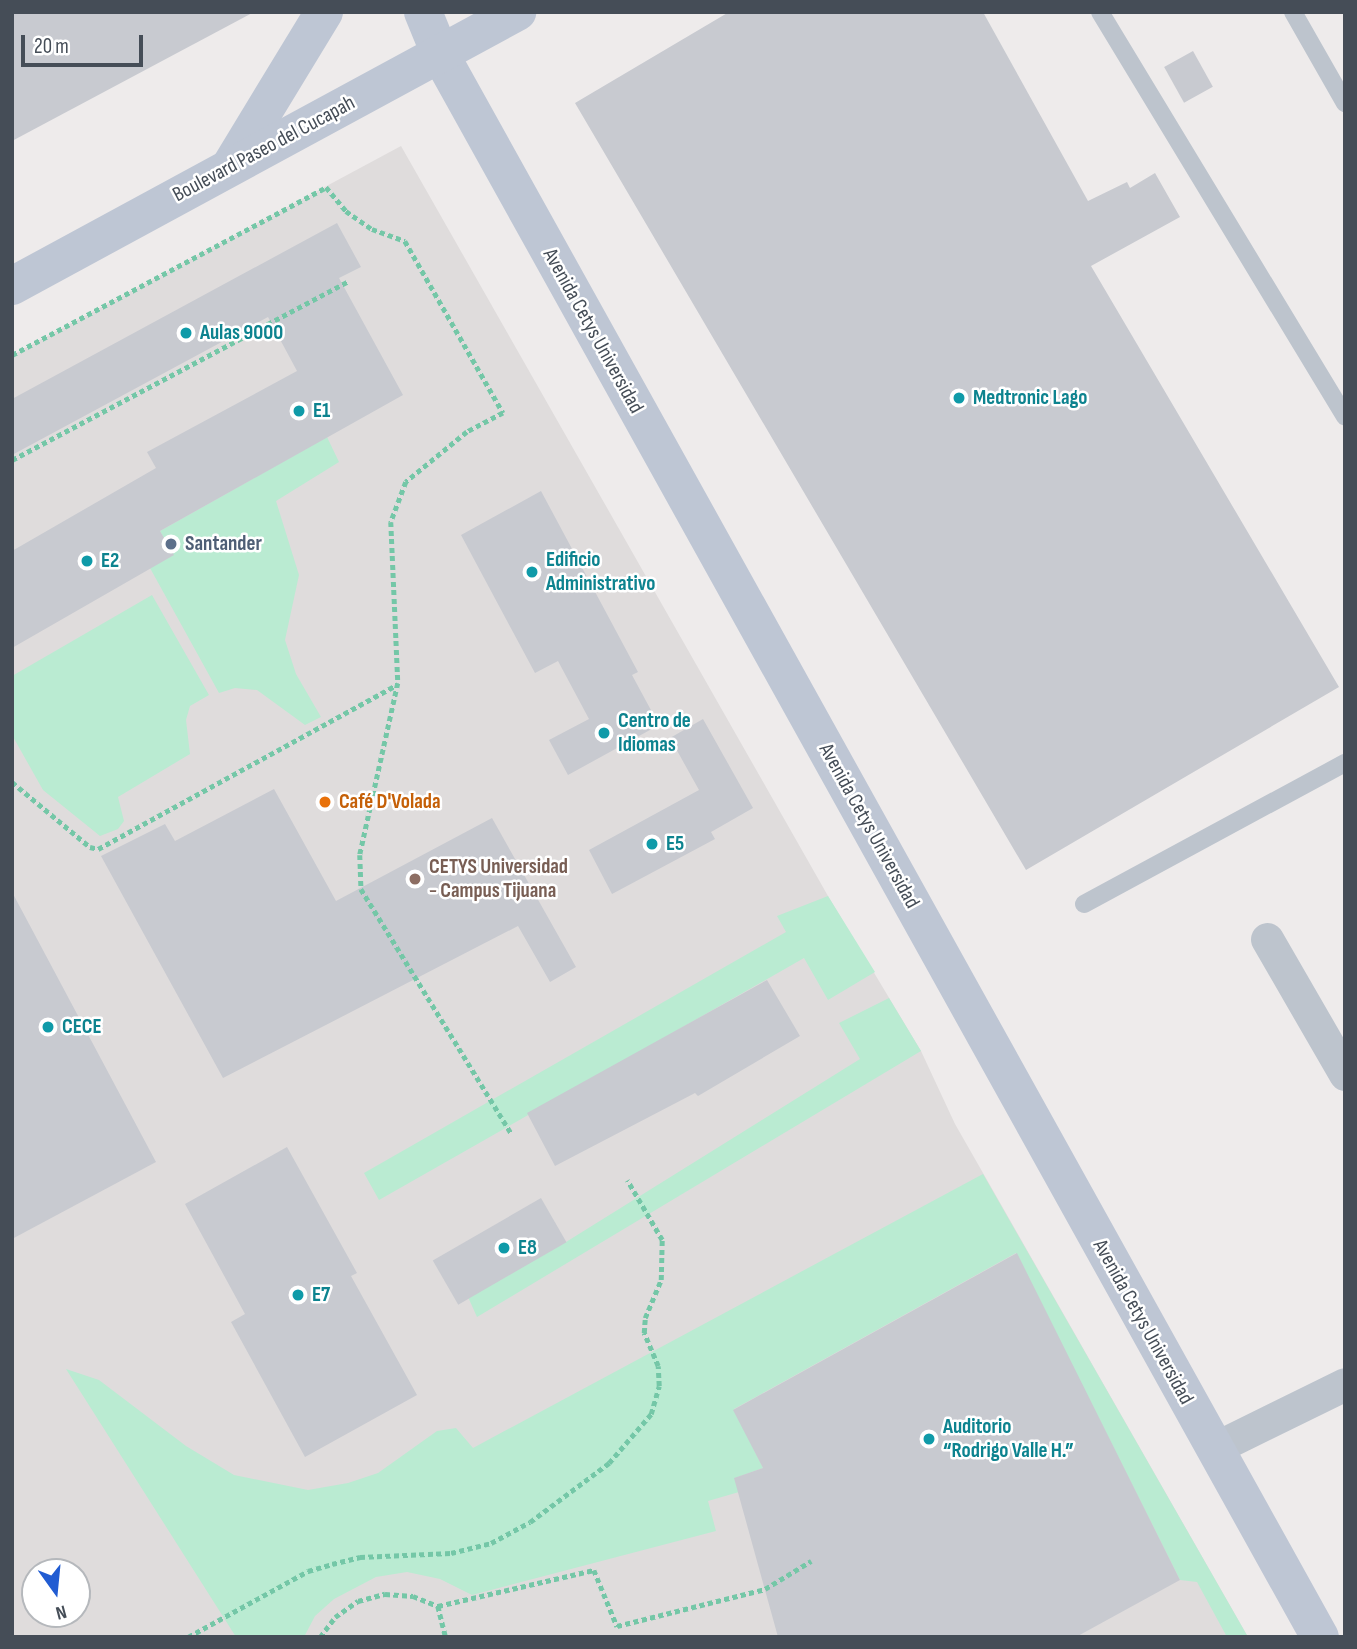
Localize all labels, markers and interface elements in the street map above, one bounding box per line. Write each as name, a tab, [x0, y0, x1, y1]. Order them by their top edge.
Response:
scale bar	[24, 21, 147, 65]
text: 20 m	[34, 34, 69, 59]
street label: Boulevard Paseo del Cucapah	[169, 90, 359, 208]
street label: Avenida Cetys Universidad	[537, 244, 649, 418]
place label: Aulas 9000	[200, 320, 283, 346]
marker: Aulas 9000	[178, 325, 194, 341]
place label: Medtronic Lago	[973, 385, 1087, 411]
marker: Medtronic Lago	[951, 390, 967, 406]
place label: E1	[313, 398, 330, 424]
marker: E1	[291, 403, 307, 419]
place label: Santander	[185, 531, 262, 557]
marker: Santander	[163, 536, 179, 552]
place label: Edificio Administrativo	[546, 547, 656, 597]
place label: E2	[101, 548, 119, 574]
marker: E2	[79, 553, 95, 569]
marker: Edificio Administrativo	[524, 564, 540, 580]
place label: Centro de Idiomas	[618, 708, 691, 758]
marker: Centro de Idiomas	[596, 725, 612, 741]
street label: Avenida Cetys Universidad	[813, 739, 925, 913]
place label: Café D'Volada	[339, 789, 441, 815]
marker: Café D'Volada	[317, 794, 333, 810]
place label: E5	[666, 831, 684, 857]
marker: E5	[644, 836, 660, 852]
place label: CETYS Universidad - Campus Tijuana	[429, 854, 568, 904]
marker: CETYS Universidad - Campus Tijuana	[407, 871, 423, 887]
place label: CECE	[62, 1014, 102, 1040]
marker: CECE	[40, 1019, 56, 1035]
place label: E8	[518, 1235, 537, 1261]
street label: Avenida Cetys Universidad	[1087, 1235, 1199, 1409]
marker: E8	[496, 1240, 512, 1256]
place label: E7	[312, 1282, 330, 1308]
marker: E7	[290, 1287, 306, 1303]
place label: Auditorio “Rodrigo Valle H.”	[943, 1414, 1074, 1464]
marker: Auditorio “Rodrigo Valle H.”	[921, 1431, 937, 1447]
north arrow	[21, 1558, 91, 1628]
text: N	[53, 1599, 69, 1624]

